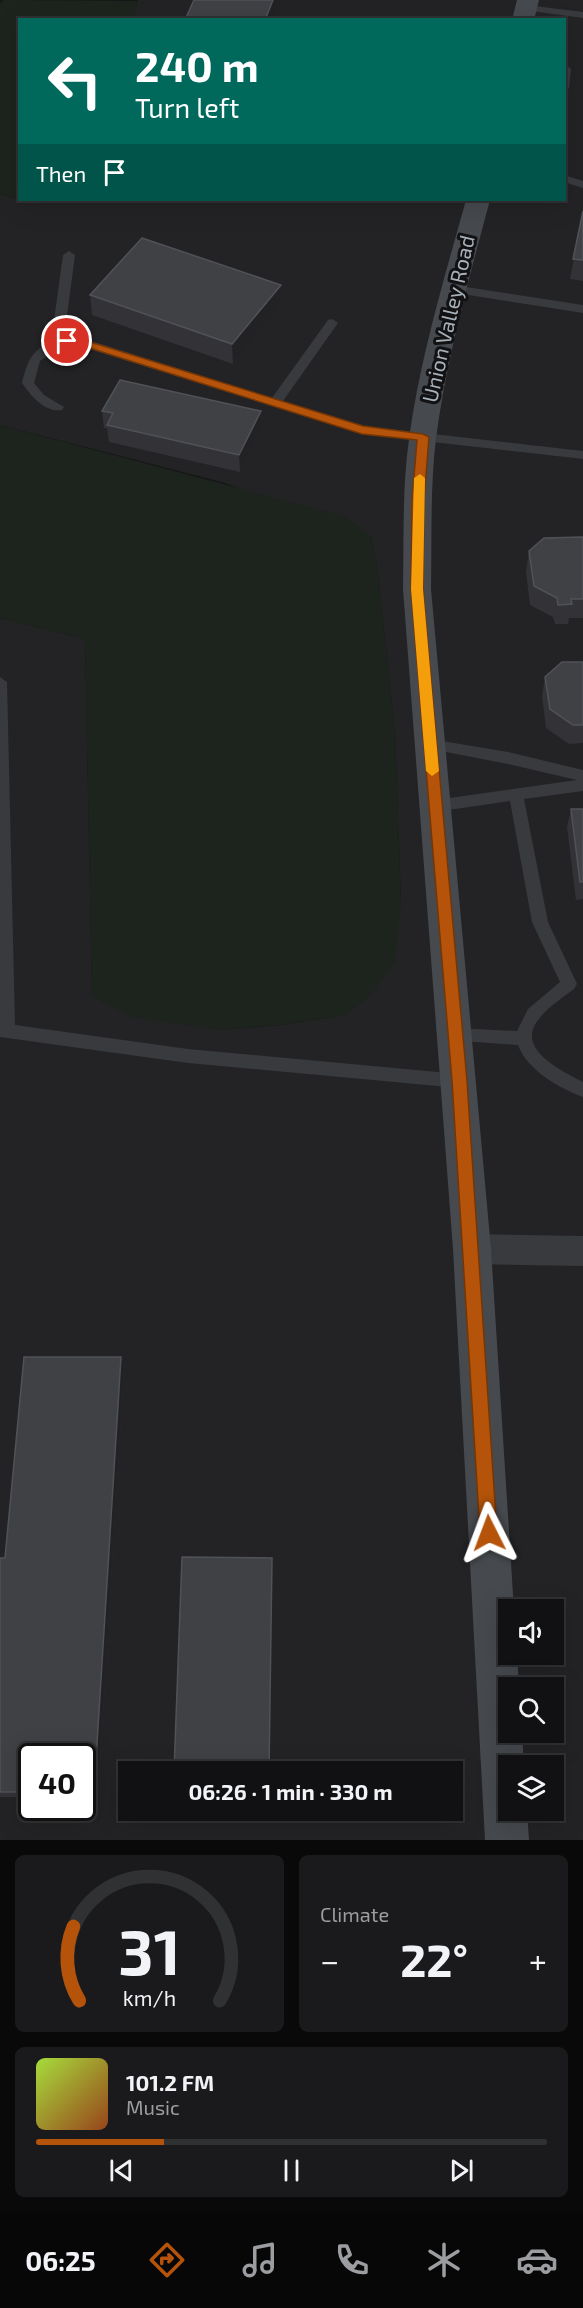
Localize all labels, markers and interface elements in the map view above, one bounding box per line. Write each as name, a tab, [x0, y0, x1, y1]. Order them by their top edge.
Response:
text: 240 m	[135, 40, 259, 90]
icon: left	[36, 42, 114, 120]
text: Turn left	[135, 91, 239, 123]
icon: arrive	[98, 156, 131, 189]
text: Then	[36, 160, 86, 186]
street label: Union Valley Road	[416, 233, 479, 405]
pin	[41, 315, 92, 366]
icon: arrive	[50, 324, 83, 357]
position arrow	[457, 1501, 521, 1565]
map controls	[498, 1599, 564, 1821]
button: sound	[498, 1599, 564, 1665]
button: search	[498, 1677, 564, 1743]
speed limit sign: 40	[18, 1743, 96, 1821]
button: layers	[498, 1755, 564, 1821]
text: 06:26 · 1 min · 330 m	[188, 1778, 393, 1804]
text: Climate	[320, 1902, 389, 1926]
text: 31	[118, 1913, 181, 1988]
text: 22°	[400, 1932, 468, 1986]
text: −	[320, 1940, 339, 1980]
text: +	[529, 1940, 547, 1980]
text: km/h	[123, 1985, 176, 2010]
text: 101.2 FM	[126, 2069, 214, 2095]
text: Music	[126, 2095, 180, 2119]
icon: previous	[105, 2154, 138, 2187]
icon: pause	[275, 2154, 308, 2187]
icon: next	[445, 2154, 478, 2187]
icon: directions	[146, 2239, 188, 2281]
icon: music	[239, 2239, 281, 2281]
icon: phone	[331, 2239, 373, 2281]
icon: climate	[423, 2239, 465, 2281]
icon: car	[516, 2239, 558, 2281]
text: 06:25	[25, 2244, 96, 2276]

